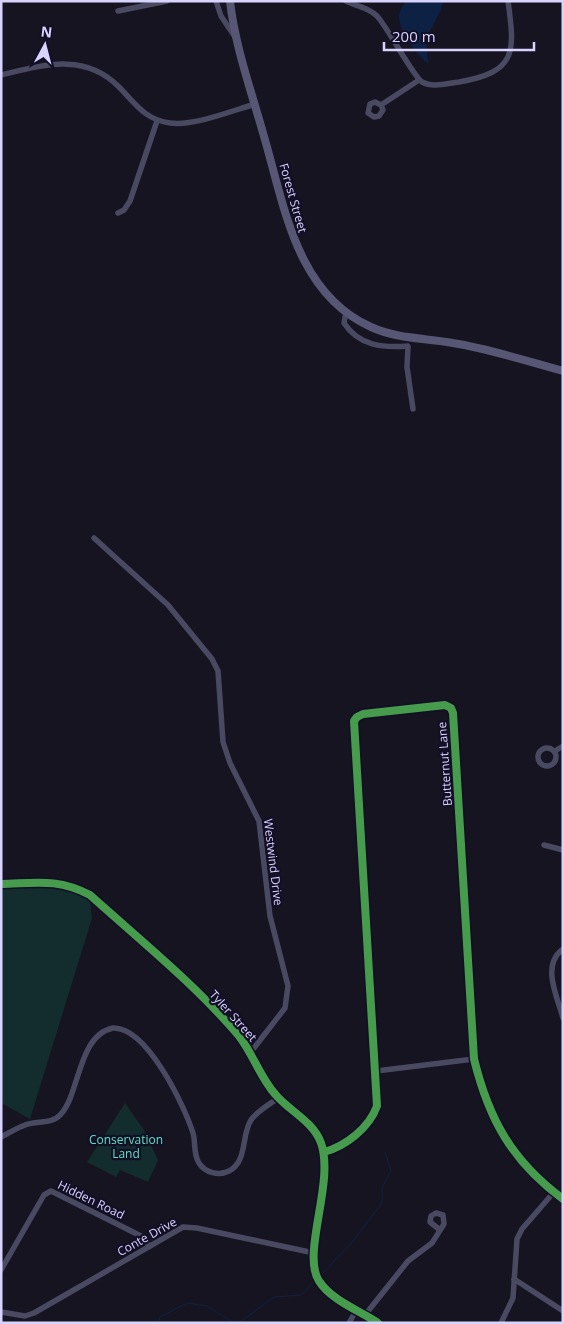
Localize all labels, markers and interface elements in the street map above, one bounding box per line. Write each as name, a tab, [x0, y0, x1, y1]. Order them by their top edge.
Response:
north arrow	[20, 20, 70, 70]
scale bar	[384, 20, 534, 52]
text: N	[40, 21, 53, 42]
text: 200 m	[392, 26, 436, 46]
street label: Forest Street	[275, 161, 312, 235]
street label: Butternut Lane	[433, 721, 456, 807]
street label: Westwind Drive	[260, 818, 287, 907]
street label: Tyler Street	[206, 986, 261, 1045]
park label: Conservation Land	[89, 1131, 163, 1162]
street label: Hidden Road	[55, 1176, 127, 1223]
street label: Conte Drive	[114, 1213, 180, 1260]

